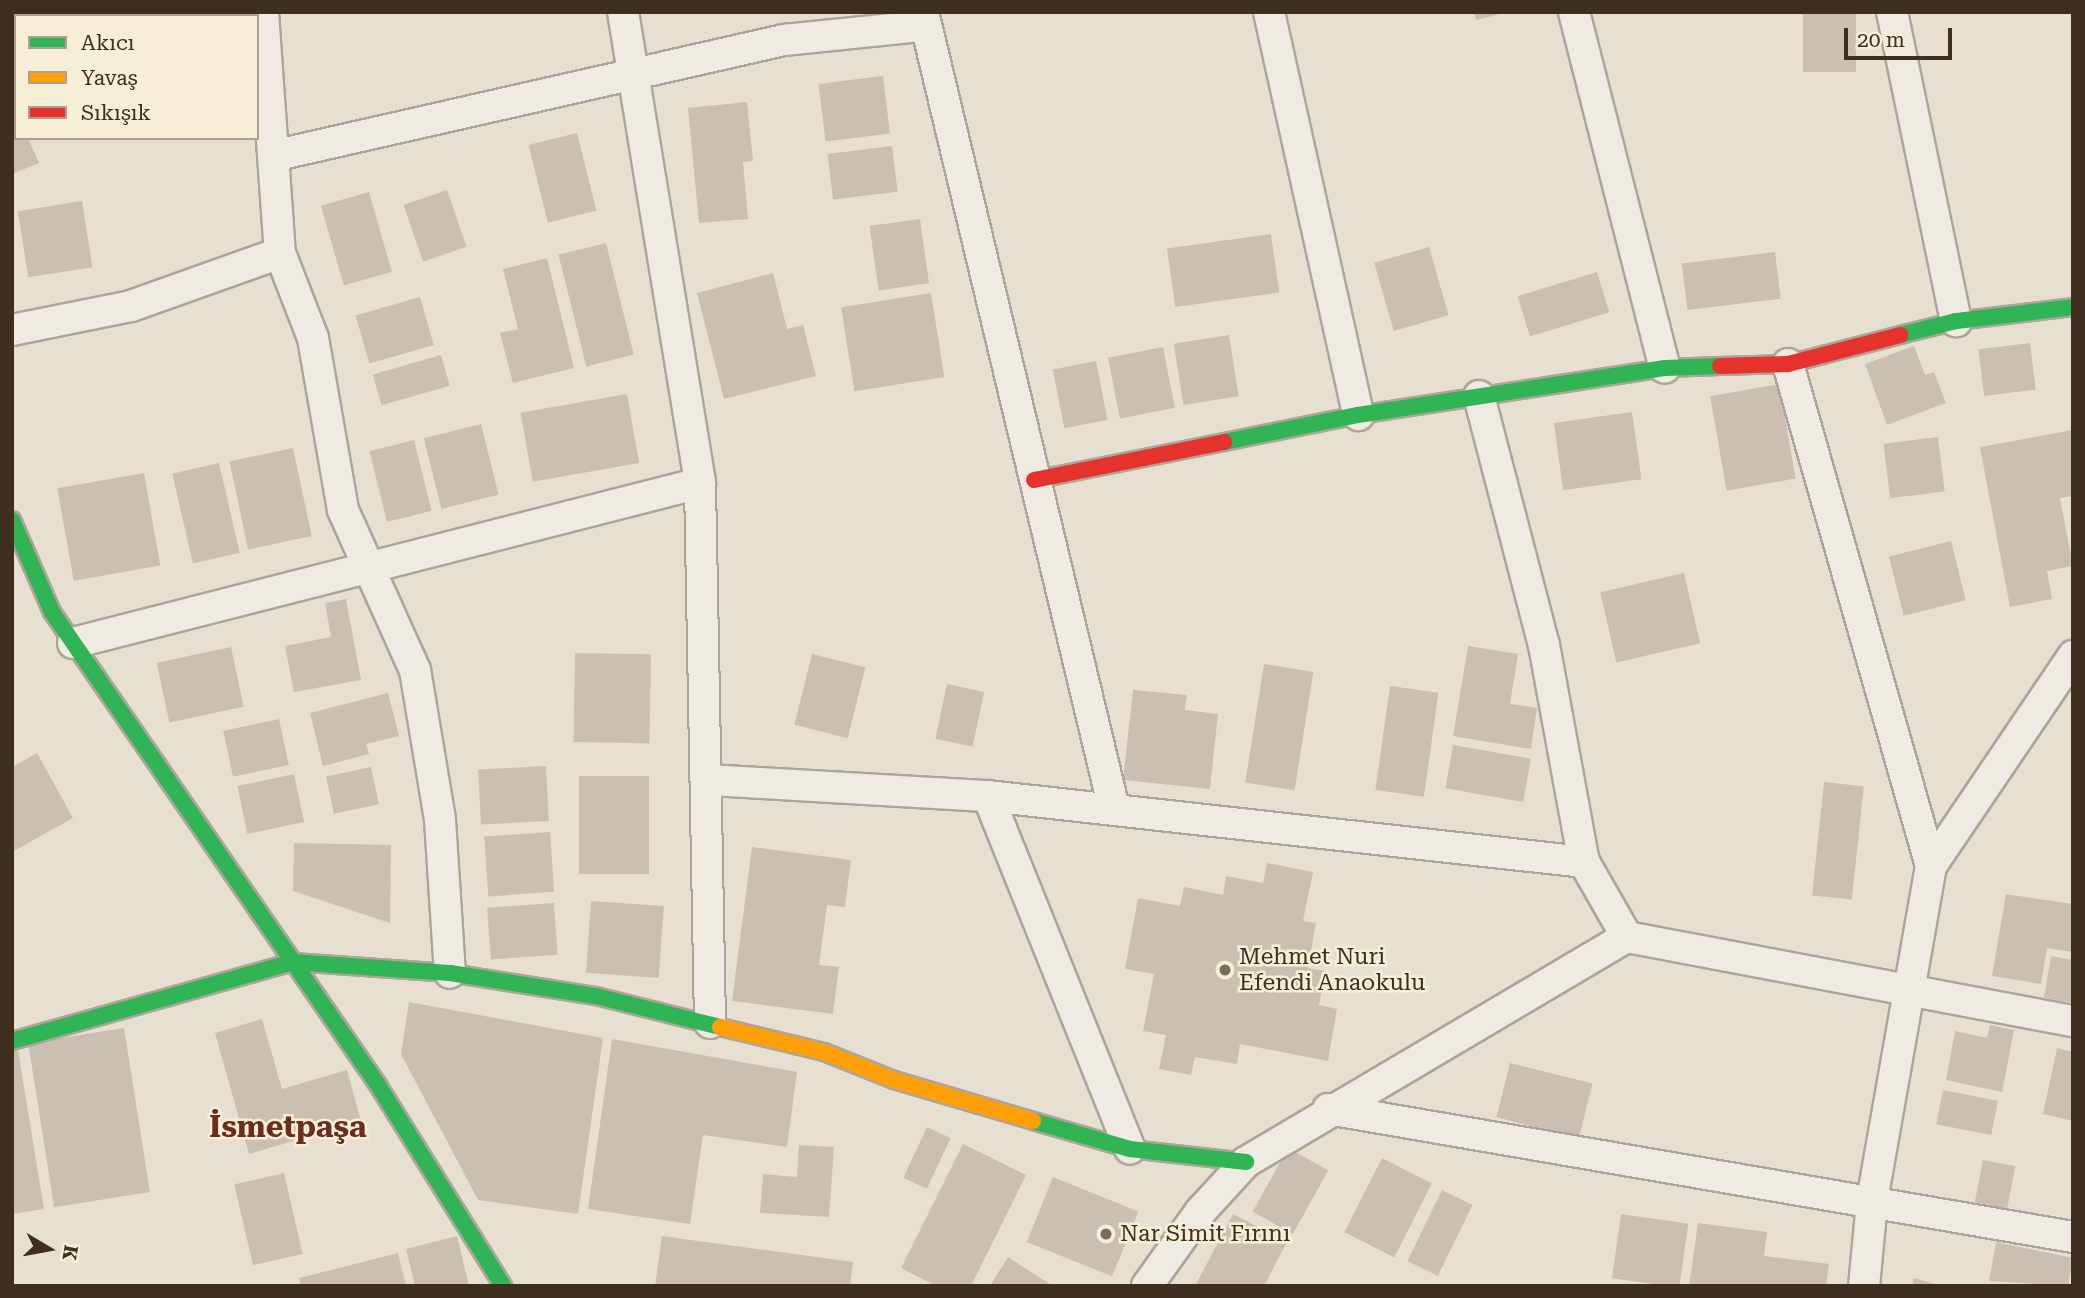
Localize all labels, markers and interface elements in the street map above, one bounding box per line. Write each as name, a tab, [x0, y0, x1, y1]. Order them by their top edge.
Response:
legend	[14, 14, 259, 140]
scale bar	[1847, 14, 1955, 58]
text: 20 m	[1857, 28, 1905, 52]
text: Akıcı	[81, 31, 134, 55]
text: Yavaş	[81, 66, 138, 90]
text: Sıkışık	[81, 101, 151, 125]
place label: Mehmet Nuri Efendi Anaokulu	[1239, 943, 1425, 997]
marker: Mehmet Nuri Efendi Anaokulu	[1217, 962, 1233, 978]
district label: İsmetpaşa	[209, 1109, 367, 1145]
north arrow	[14, 1214, 84, 1284]
place label: Nar Simit Fırını	[1120, 1220, 1290, 1248]
marker: Nar Simit Fırını	[1098, 1226, 1114, 1242]
text: K	[58, 1243, 83, 1262]

